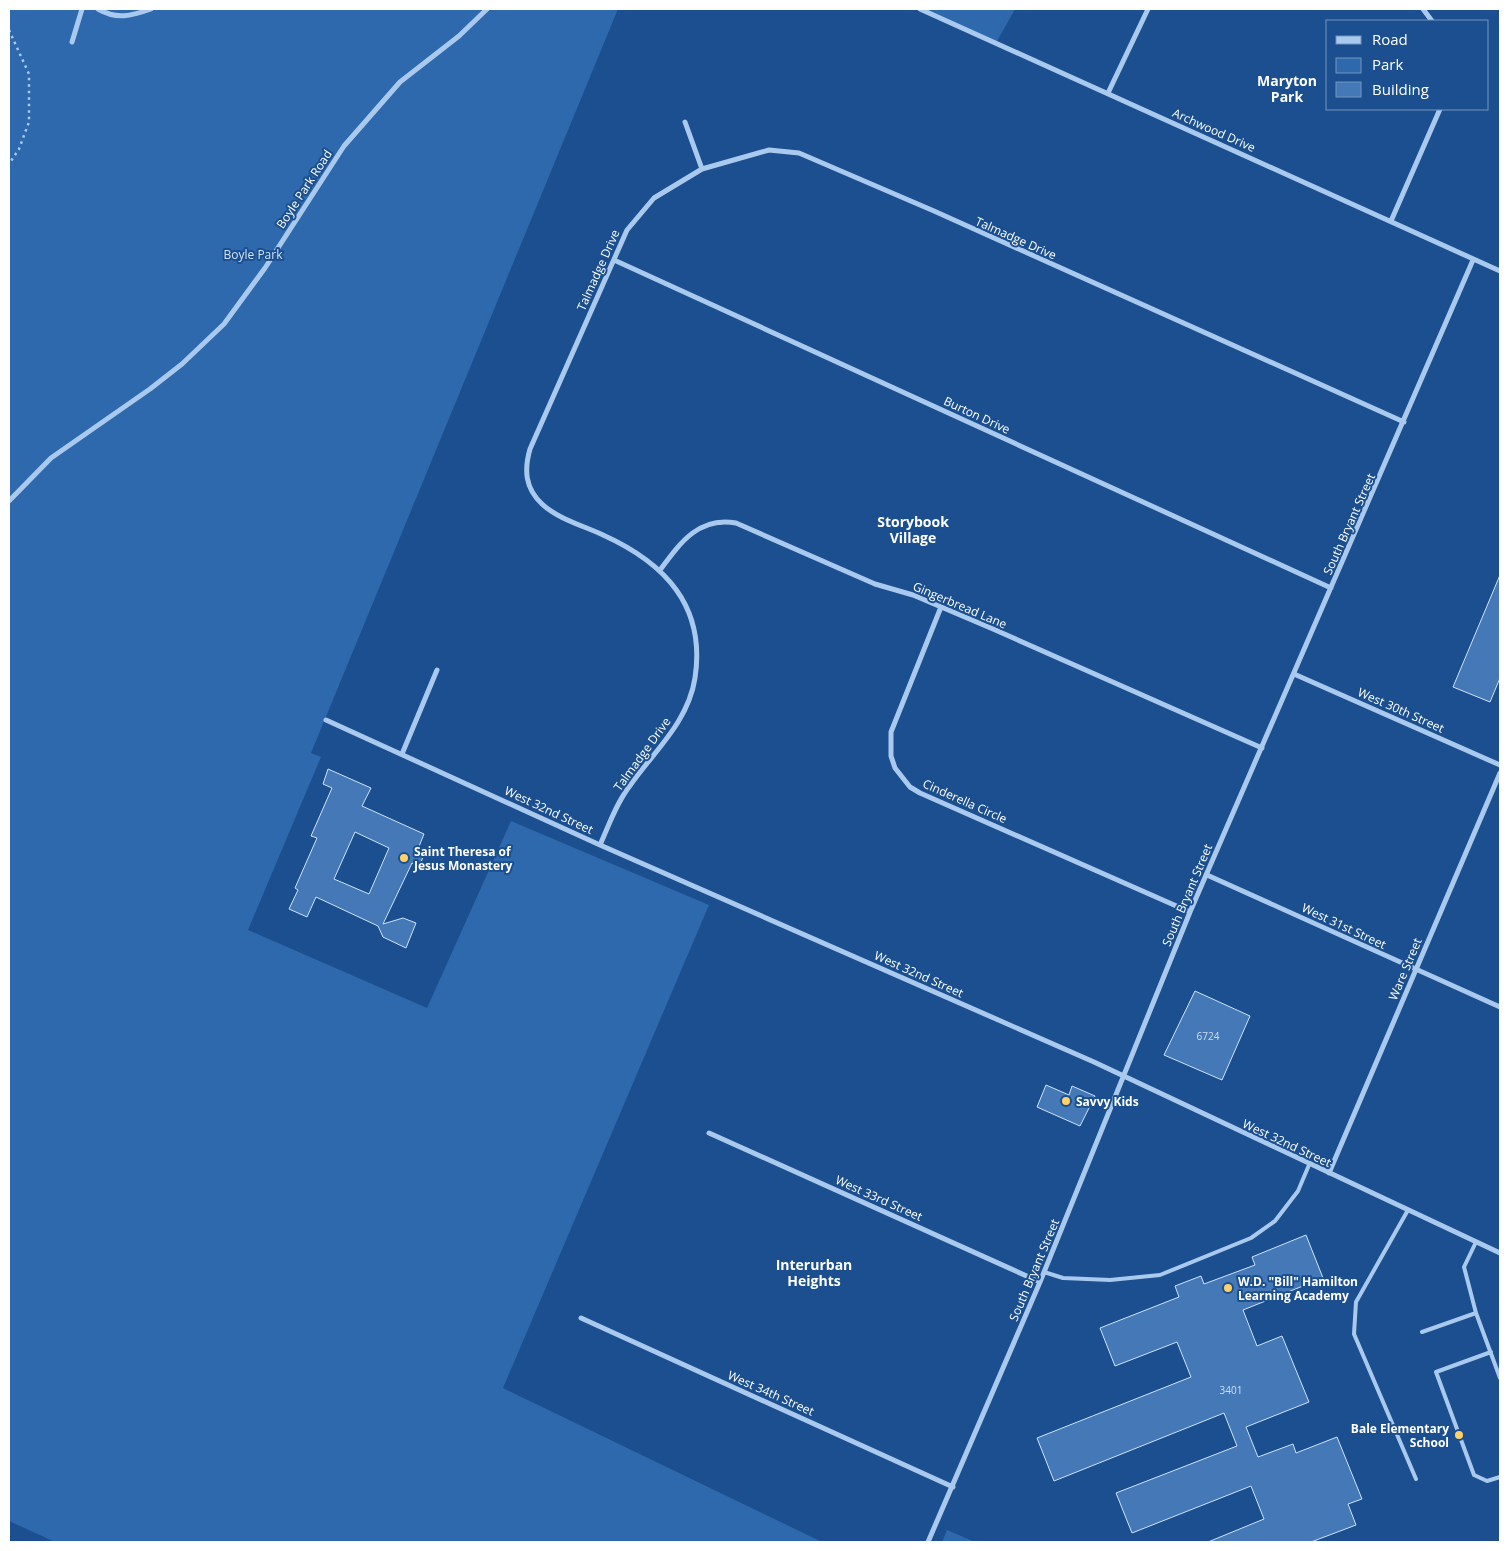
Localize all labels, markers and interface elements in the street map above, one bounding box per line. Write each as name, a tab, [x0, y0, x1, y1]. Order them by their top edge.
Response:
legend	[1326, 20, 1489, 110]
text: Road	[1372, 29, 1408, 49]
text: Park	[1372, 54, 1403, 74]
district label: Maryton Park	[1257, 71, 1317, 106]
text: Building	[1372, 79, 1429, 99]
street label: Archwood Drive	[1170, 104, 1258, 156]
street label: Boyle Park Road	[272, 146, 336, 232]
street label: Talmadge Drive	[973, 213, 1060, 264]
street label: Talmadge Drive	[573, 226, 624, 313]
park label: Boyle Park	[224, 246, 283, 263]
street label: Burton Drive	[941, 392, 1013, 438]
street label: South Bryant Street	[1319, 471, 1379, 577]
district label: Storybook Village	[877, 512, 949, 547]
street label: Gingerbread Lane	[910, 578, 1010, 633]
street label: West 30th Street	[1355, 683, 1447, 737]
street label: Talmadge Drive	[610, 714, 675, 794]
street label: Cinderella Circle	[920, 775, 1010, 827]
street label: West 32nd Street	[502, 782, 596, 838]
street label: South Bryant Street	[1158, 841, 1216, 949]
place label: Saint Theresa of Jesus Monastery	[413, 843, 513, 874]
marker: Saint Theresa of Jesus Monastery	[398, 852, 410, 864]
street label: West 31st Street	[1299, 899, 1389, 953]
street label: Ware Street	[1384, 935, 1426, 1003]
street label: West 32nd Street	[872, 947, 966, 1001]
house number: 6724	[1197, 1029, 1220, 1043]
place label: Savvy Kids	[1076, 1093, 1139, 1110]
marker: Savvy Kids	[1060, 1095, 1072, 1107]
street label: West 32nd Street	[1240, 1115, 1334, 1171]
street label: West 33rd Street	[833, 1171, 925, 1225]
street label: South Bryant Street	[1005, 1216, 1063, 1324]
district label: Interurban Heights	[776, 1255, 852, 1290]
place label: W.D. "Bill" Hamilton Learning Academy	[1238, 1273, 1358, 1304]
marker: W.D. "Bill" Hamilton Learning Academy	[1222, 1282, 1234, 1294]
street label: West 34th Street	[725, 1366, 817, 1420]
house number: 3401	[1220, 1383, 1242, 1397]
place label: Bale Elementary School	[1351, 1420, 1449, 1451]
marker: Bale Elementary School	[1453, 1429, 1465, 1441]

